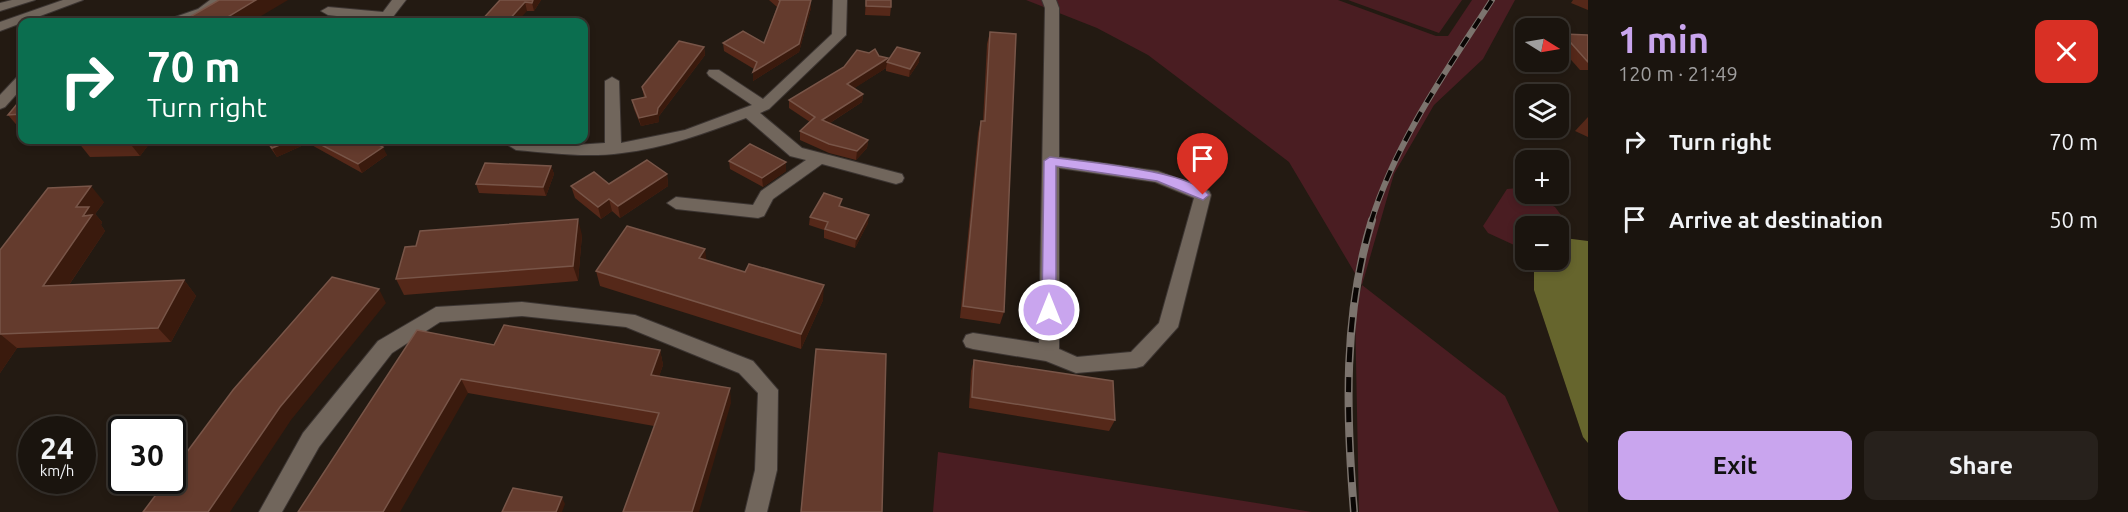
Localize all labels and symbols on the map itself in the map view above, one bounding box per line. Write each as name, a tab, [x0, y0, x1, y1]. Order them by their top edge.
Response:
north arrow	[1515, 18, 1569, 72]
pin	[1177, 133, 1228, 195]
position arrow	[1017, 278, 1081, 342]
speed limit sign: 30	[108, 416, 186, 494]

